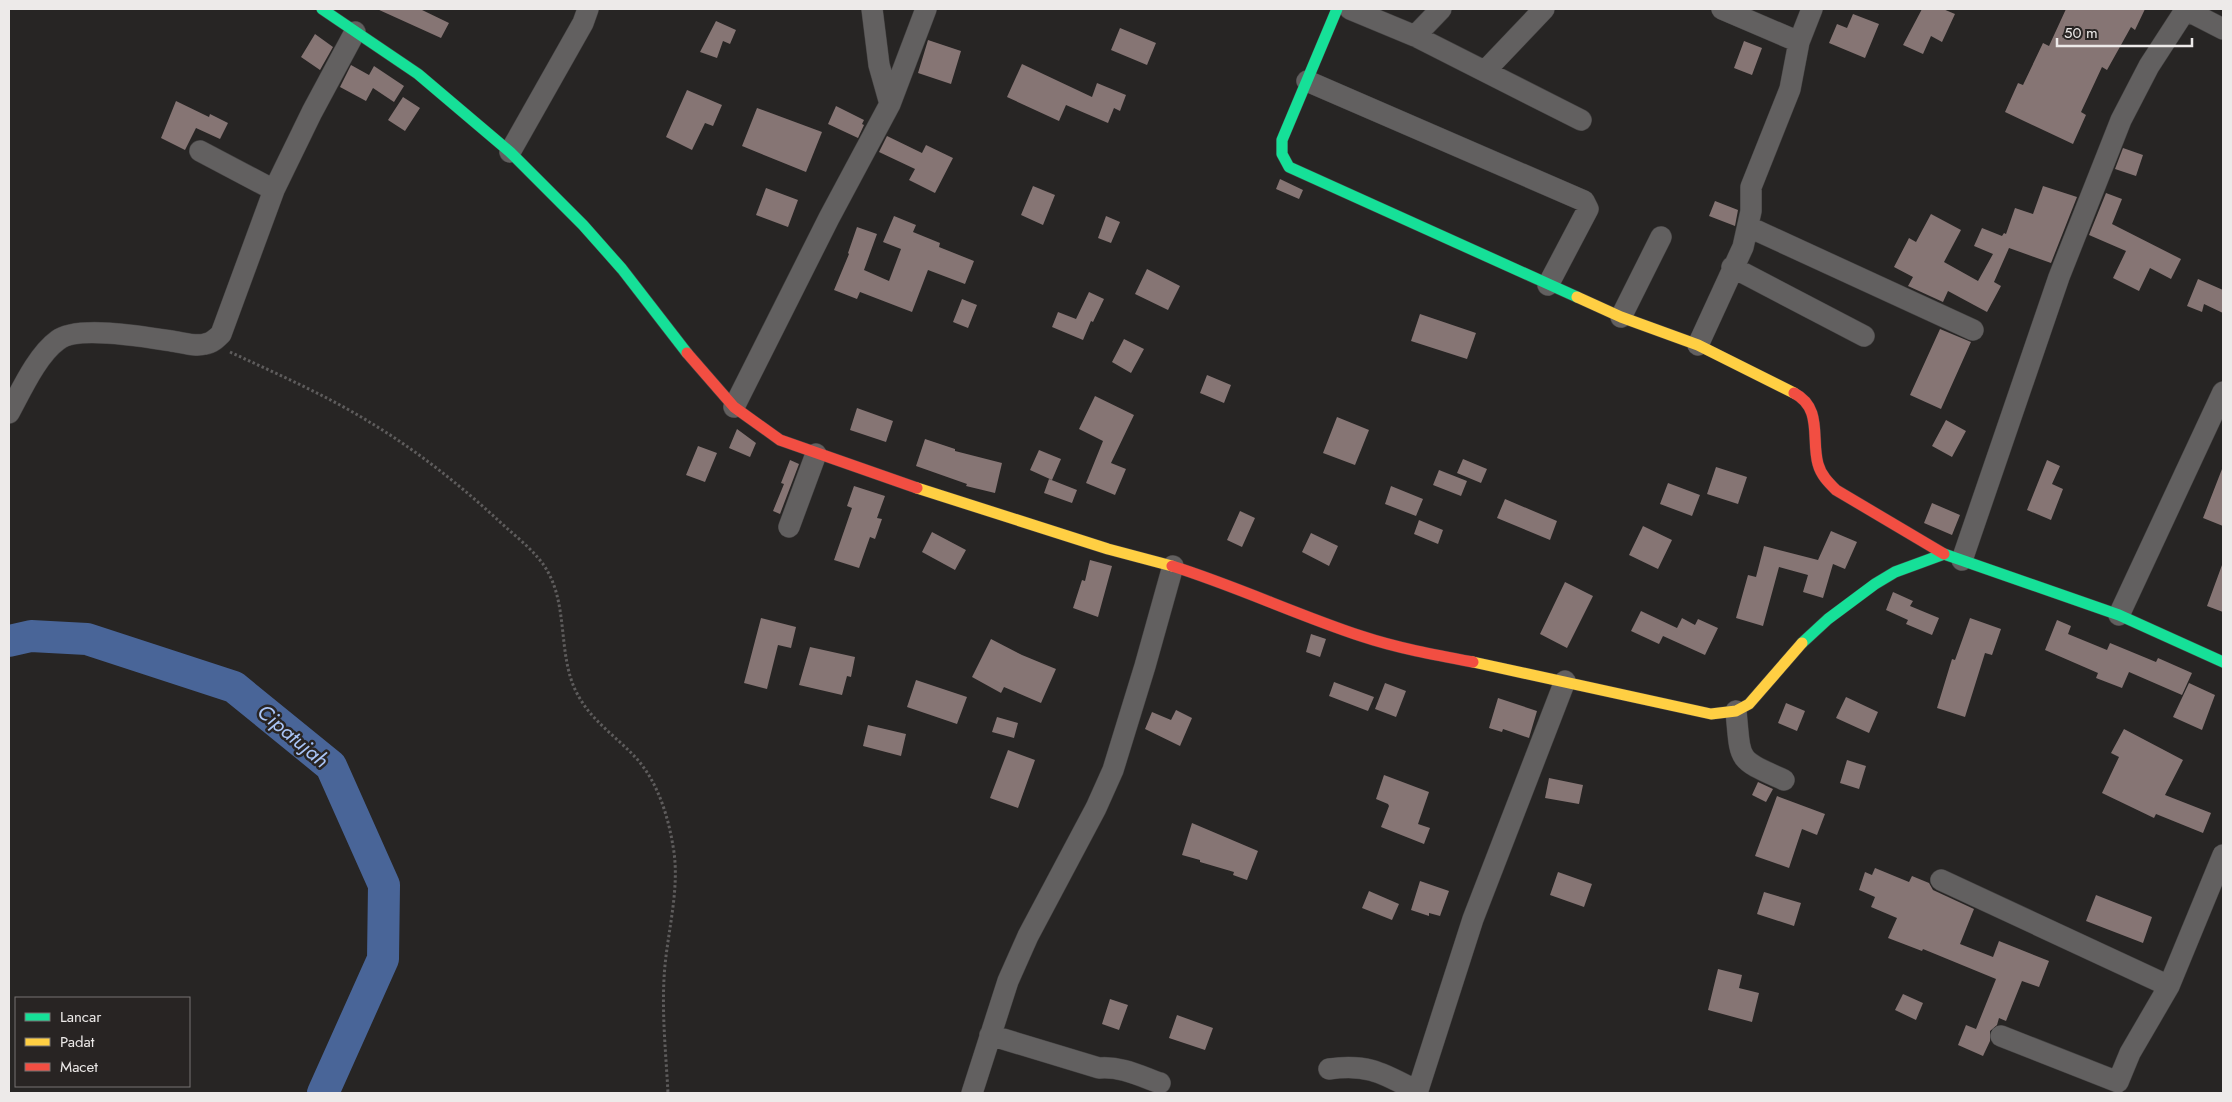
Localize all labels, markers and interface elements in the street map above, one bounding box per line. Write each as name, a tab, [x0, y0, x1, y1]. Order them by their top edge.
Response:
scale bar	[2057, 15, 2192, 47]
text: 50 m	[2064, 22, 2098, 44]
water label: Cipatujah	[251, 697, 335, 775]
legend	[15, 997, 190, 1087]
text: Lancar	[60, 1006, 102, 1028]
text: Padat	[60, 1031, 95, 1053]
text: Macet	[60, 1056, 98, 1078]

